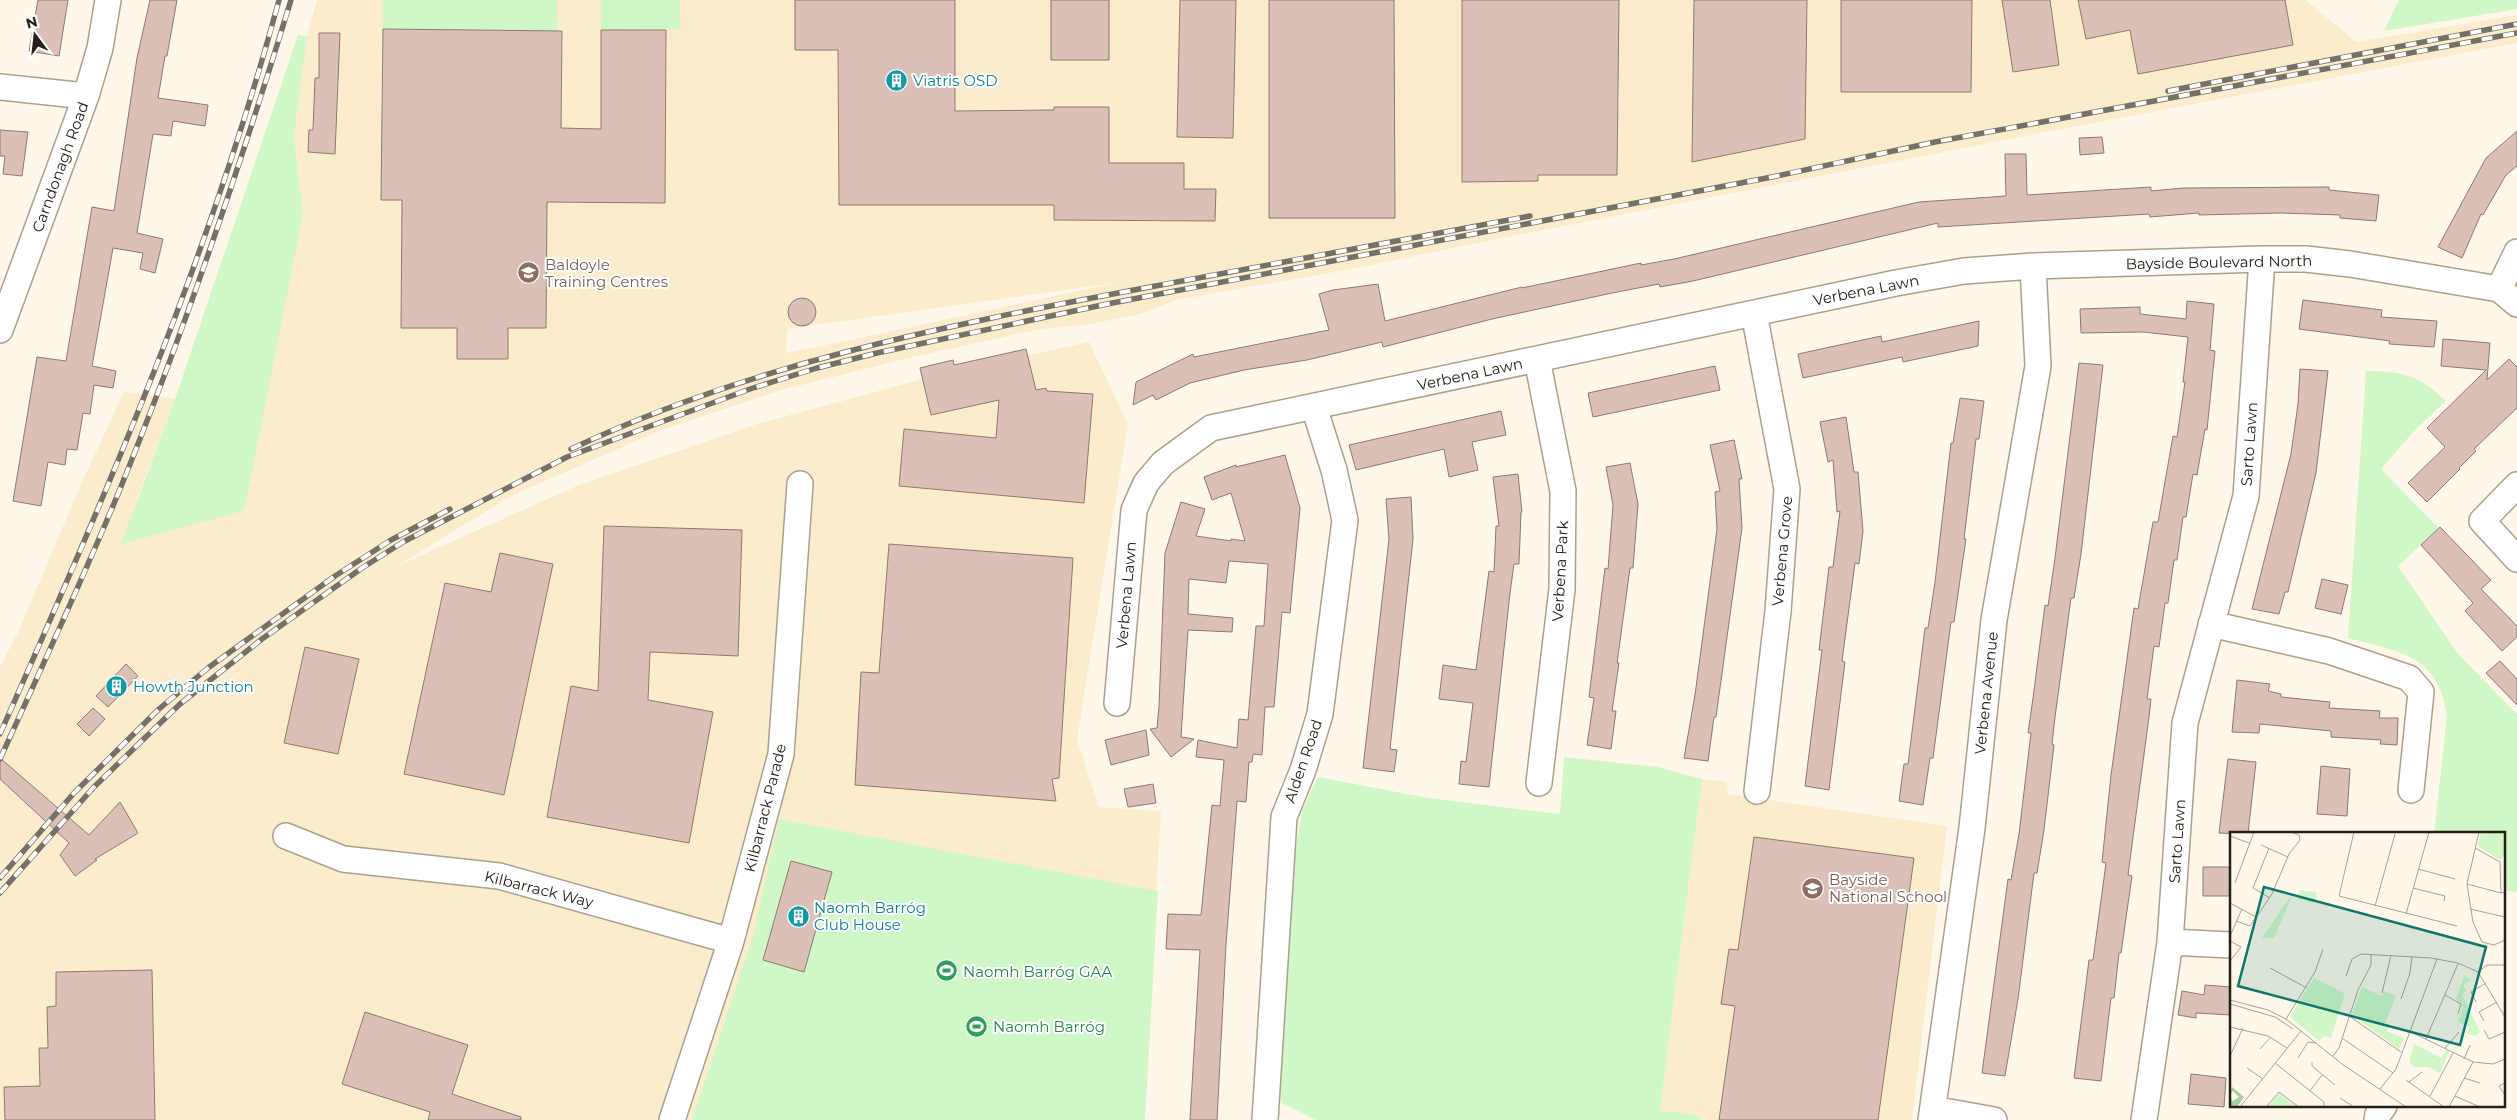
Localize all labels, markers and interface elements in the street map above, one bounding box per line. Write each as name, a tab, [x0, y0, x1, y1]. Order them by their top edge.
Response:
north arrow	[10, 10, 60, 60]
text: N	[24, 12, 39, 33]
building icon: Viatris OSD	[885, 68, 909, 92]
place label: Viatris OSD	[913, 71, 998, 90]
street label: Carndonagh Road	[28, 99, 92, 235]
street label: Bayside Boulevard North	[2125, 251, 2313, 273]
place label: Baldoyle Training Centres	[545, 255, 668, 291]
school or university icon: Baldoyle Training Centres	[517, 261, 541, 285]
street label: Verbena Lawn	[1811, 270, 1921, 310]
street label: Verbena Lawn	[1415, 354, 1525, 394]
street label: Sarto Lawn	[2237, 401, 2261, 487]
street label: Verbena Grove	[1768, 495, 1796, 607]
street label: Verbena Park	[1548, 520, 1572, 622]
street label: Verbena Lawn	[1112, 541, 1140, 649]
street label: Verbena Avenue	[1970, 631, 2002, 755]
building icon: Howth Junction	[105, 674, 129, 698]
place label: Howth Junction	[133, 677, 254, 696]
street label: Alden Road	[1280, 717, 1326, 805]
street label: Kilbarrack Parade	[740, 742, 790, 874]
street label: Sarto Lawn	[2165, 798, 2189, 884]
inset map	[2230, 832, 2504, 1108]
street label: Kilbarrack Way	[483, 866, 596, 912]
place label: Bayside National School	[1829, 870, 1947, 906]
school or university icon: Bayside National School	[1801, 876, 1825, 900]
place label: Naomh Barróg Club House	[814, 898, 926, 934]
building icon: Naomh Barróg Club House	[786, 904, 810, 928]
sports icon: Naomh Barróg GAA	[935, 959, 959, 983]
place label: Naomh Barróg GAA	[963, 962, 1112, 981]
sports icon: Naomh Barróg	[965, 1014, 989, 1038]
place label: Naomh Barróg	[993, 1017, 1105, 1036]

